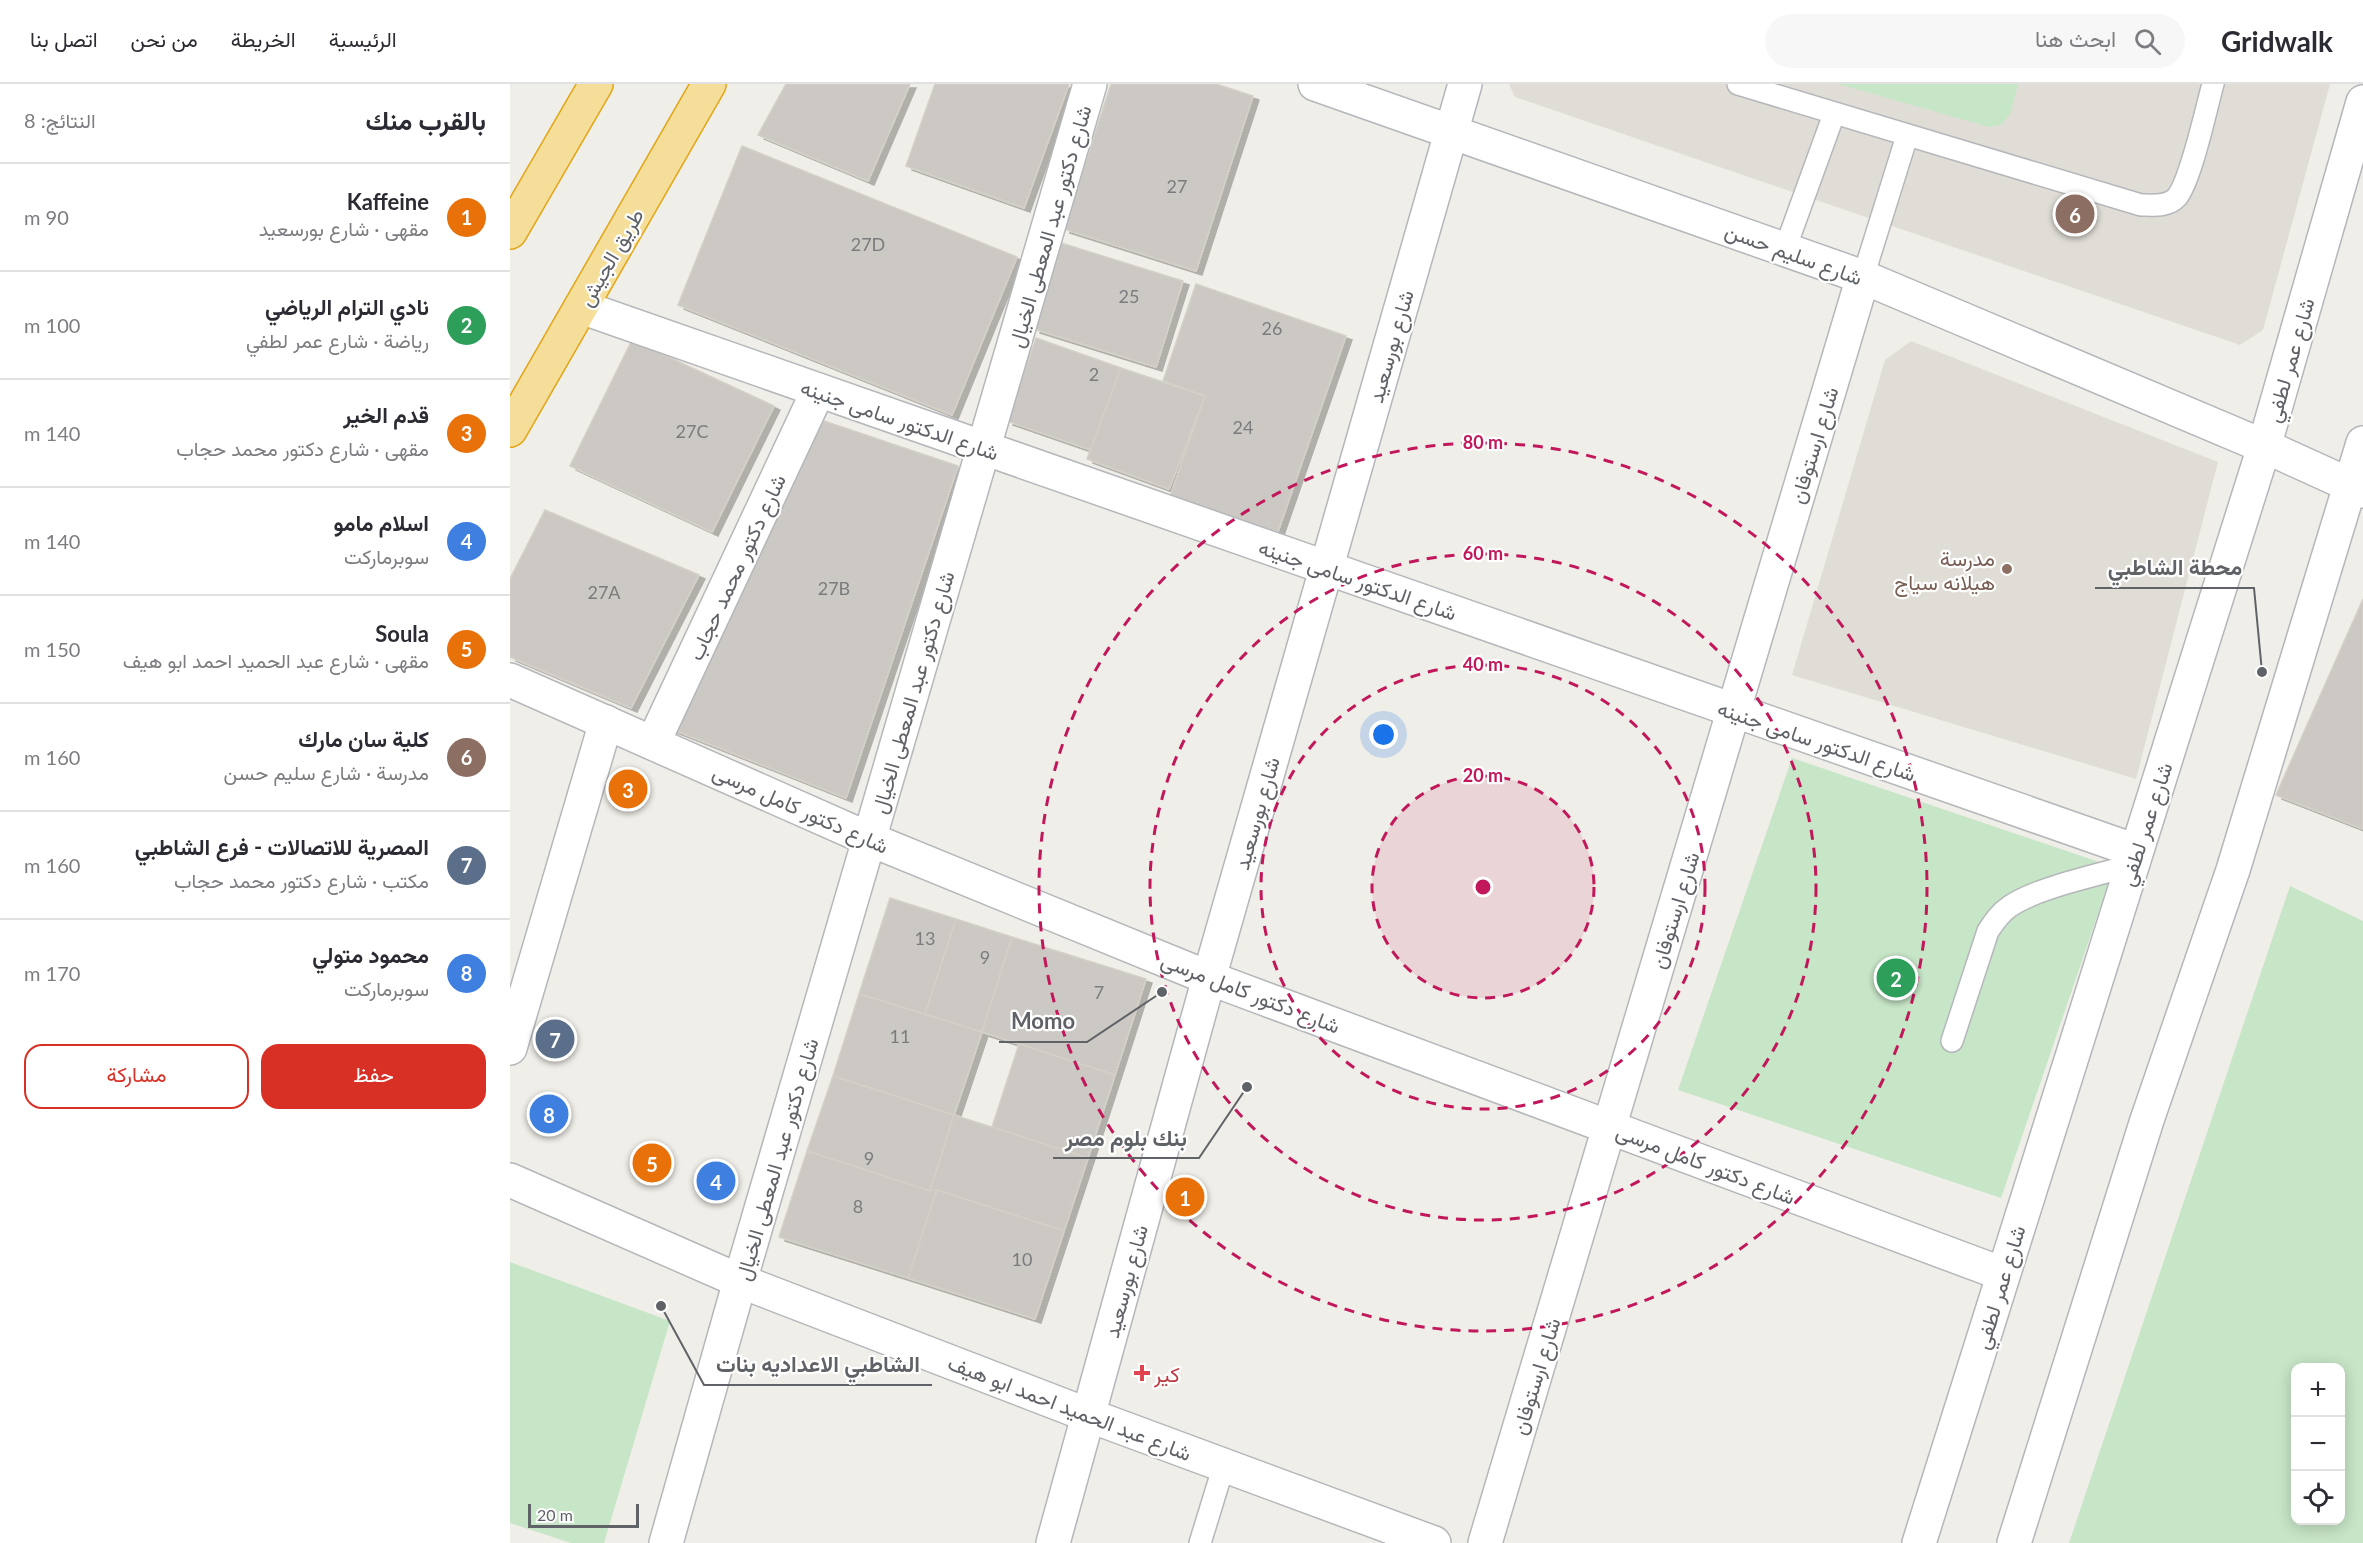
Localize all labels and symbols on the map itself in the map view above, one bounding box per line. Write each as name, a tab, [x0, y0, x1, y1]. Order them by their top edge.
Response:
street label: شارع دكتور عبد المعطى الخيال	[1002, 102, 1098, 351]
house number: 27	[1167, 175, 1187, 197]
pin: 6	[2056, 192, 2094, 236]
street label: طريق الجيش	[572, 204, 650, 311]
street label: شارع سليم حسن	[1721, 217, 1866, 292]
house number: 27D	[851, 233, 885, 255]
house number: 25	[1119, 285, 1139, 307]
street label: شارع بورسعيد	[1362, 287, 1421, 406]
street label: شارع عمر لطفي	[2259, 295, 2324, 427]
house number: 26	[1262, 317, 1282, 339]
house number: 2	[1089, 363, 1099, 385]
street label: شارع الدكتور سامى جنينه	[797, 373, 1002, 467]
street label: شارع ارستوفان	[1783, 384, 1845, 507]
house number: 24	[1233, 416, 1253, 438]
house number: 27C	[676, 420, 708, 442]
text: 80 m	[1463, 431, 1503, 453]
street label: شارع دكتور محمد حجاب	[682, 470, 793, 665]
street label: شارع الدكتور سامى جنينه	[1255, 533, 1460, 627]
text: 60 m	[1463, 542, 1503, 564]
place label: مدرسة هيلانه سياج	[1894, 545, 1995, 597]
callout: محطة الشاطبي	[2095, 548, 2254, 588]
text: محطة الشاطبي	[2108, 553, 2242, 586]
marker: مدرسة هيلانه سياج	[2000, 562, 2014, 576]
street label: شارع دكتور عبد المعطى الخيال	[865, 568, 961, 817]
house number: 27B	[818, 577, 850, 599]
house number: 27A	[587, 581, 621, 603]
text: 40 m	[1463, 653, 1503, 675]
street label: شارع الدكتور سامى جنينه	[1714, 694, 1919, 788]
your location	[1369, 720, 1398, 749]
street label: شارع بورسعيد	[1228, 754, 1287, 873]
street label: شارع دكتور كامل مرسى	[708, 758, 893, 861]
street label: شارع عمر لطفي	[2113, 759, 2182, 891]
text: 20 m	[1463, 764, 1503, 786]
pin: 3	[608, 766, 648, 812]
street label: شارع ارستوفان	[1644, 849, 1706, 972]
centre of rings	[1473, 877, 1493, 897]
house number: 13	[915, 927, 935, 949]
house number: 9	[980, 946, 990, 968]
street label: شارع دكتور كامل مرسى	[1157, 946, 1344, 1040]
pin: 2	[1876, 956, 1916, 1000]
house number: 7	[1094, 981, 1104, 1003]
callout: Momo	[999, 1002, 1087, 1042]
text: Momo	[1011, 1007, 1075, 1034]
pin: 7	[536, 1016, 574, 1062]
house number: 11	[890, 1025, 910, 1047]
street label: شارع دكتور عبد المعطى الخيال	[729, 1035, 825, 1284]
pin: 8	[530, 1092, 568, 1136]
street label: شارع دكتور كامل مرسى	[1612, 1117, 1799, 1211]
callout: بنك بلوم مصر	[1053, 1118, 1199, 1158]
text: بنك بلوم مصر	[1064, 1124, 1187, 1153]
pin: 5	[632, 1140, 672, 1186]
house number: 9	[864, 1147, 874, 1169]
pin: 4	[696, 1158, 736, 1204]
pin: 1	[1166, 1174, 1204, 1220]
house number: 8	[853, 1195, 863, 1217]
street label: شارع بورسعيد	[1098, 1222, 1155, 1341]
street label: شارع عمر لطفي	[1968, 1222, 2035, 1354]
house number: 10	[1012, 1248, 1032, 1270]
street label: شارع ارستوفان	[1505, 1315, 1567, 1438]
callout: الشاطبي الاعداديه بنات	[704, 1345, 932, 1385]
street label: شارع عبد الحميد احمد ابو هيف	[944, 1349, 1195, 1468]
text: الشاطبي الاعداديه بنات	[716, 1350, 920, 1383]
place label: كير	[1153, 1361, 1180, 1388]
marker: كير	[1135, 1366, 1149, 1380]
scale bar	[528, 1501, 639, 1528]

